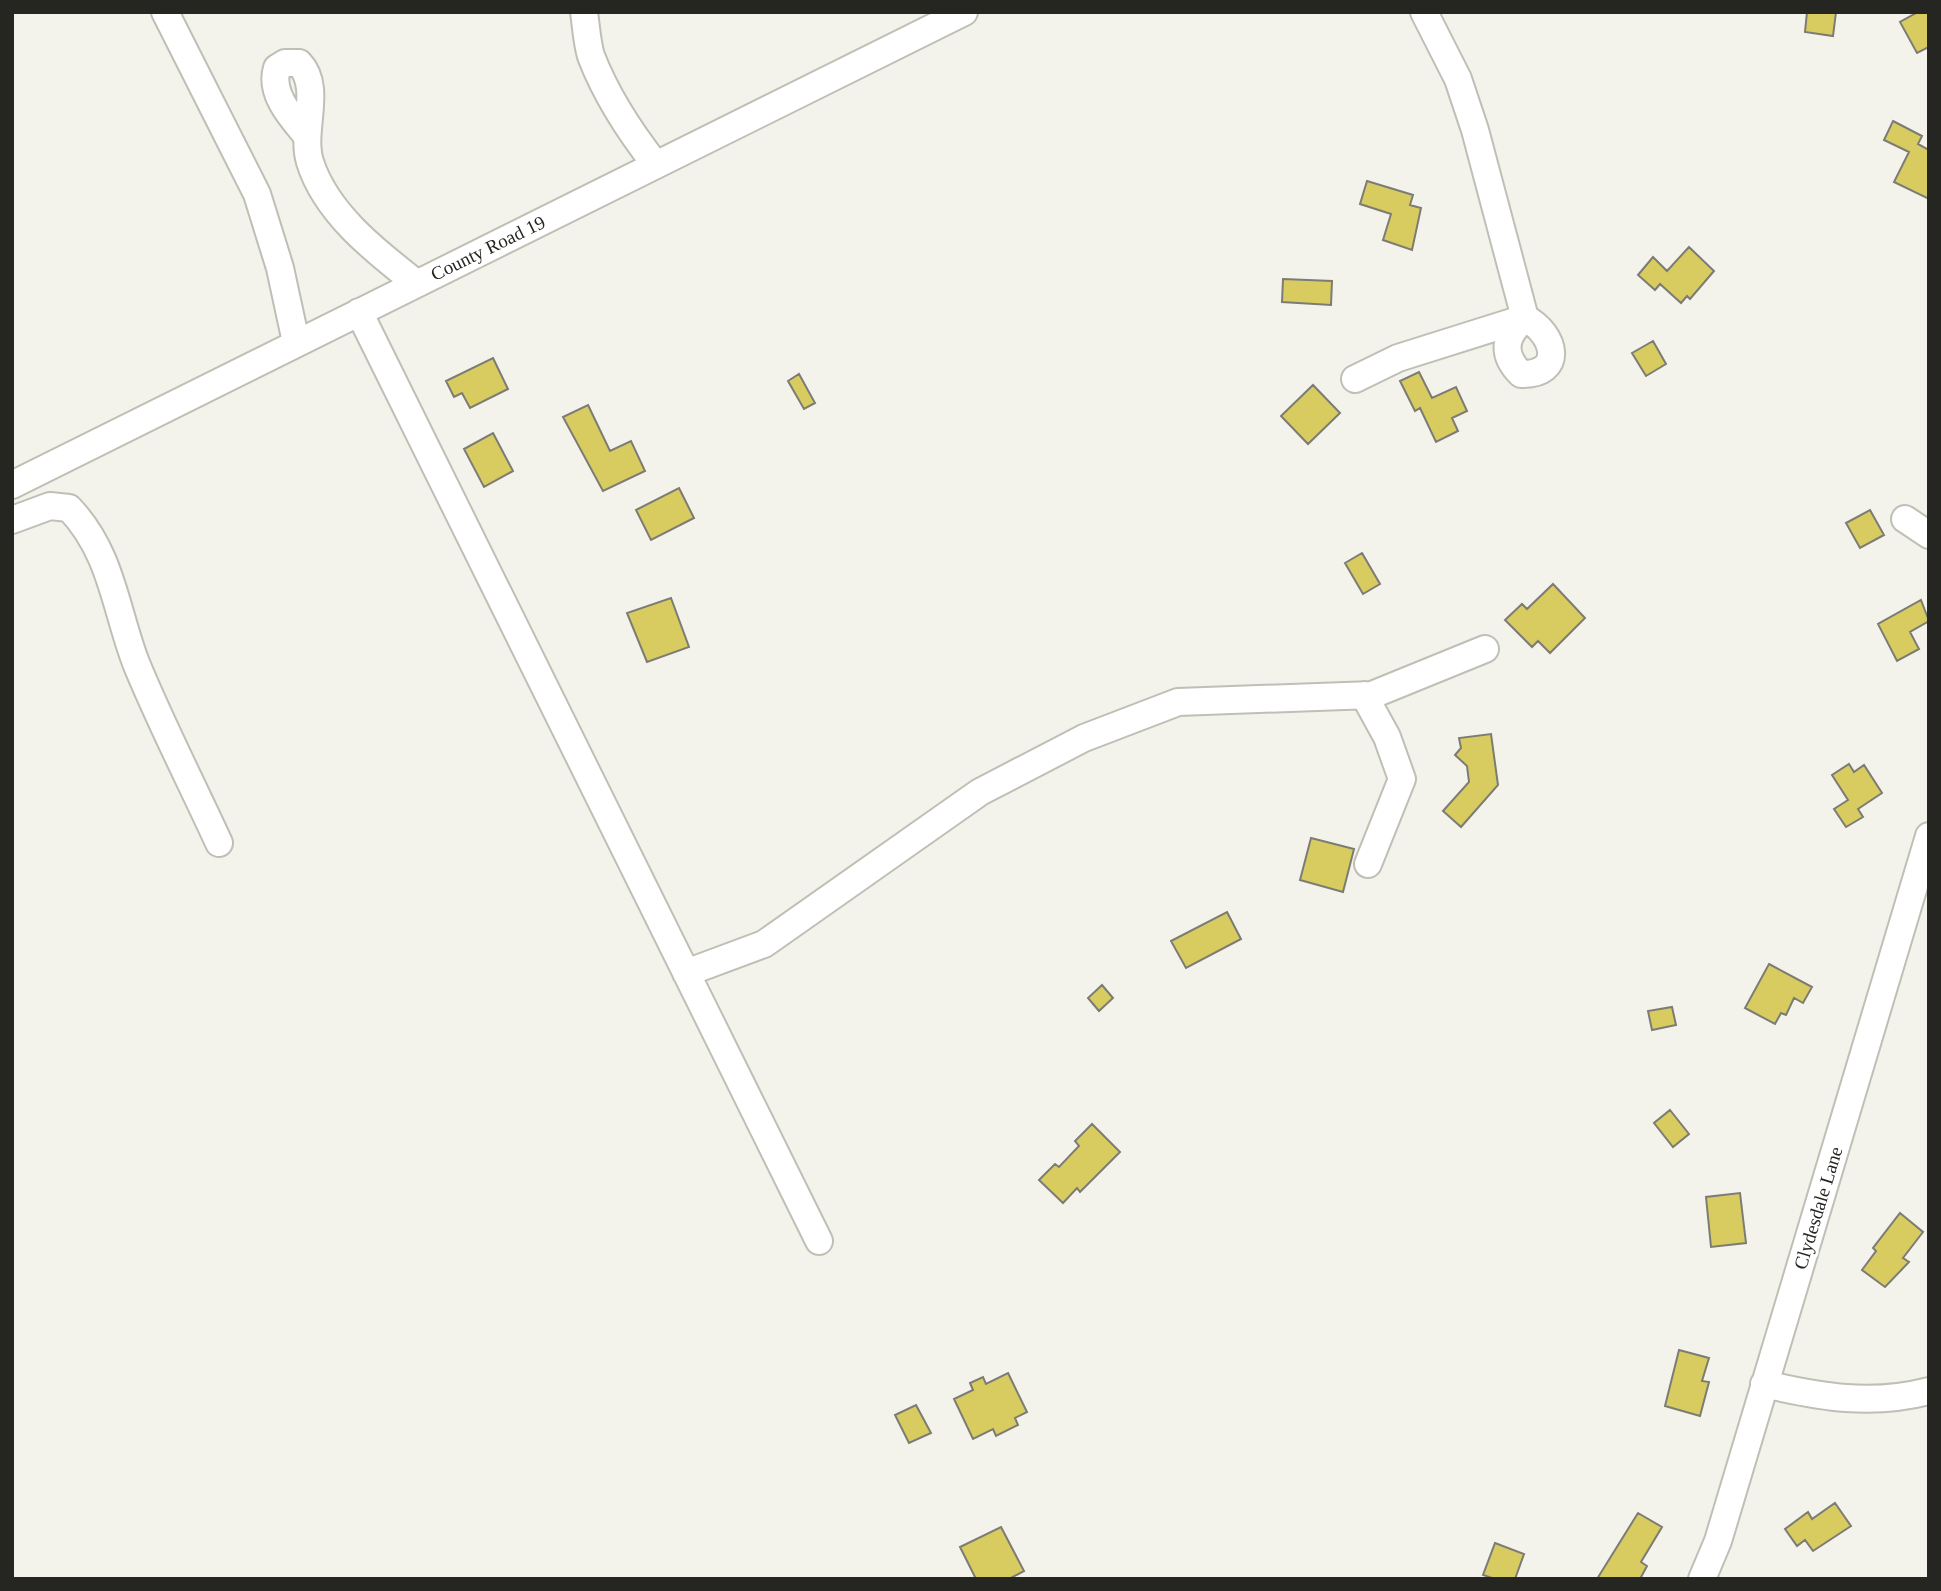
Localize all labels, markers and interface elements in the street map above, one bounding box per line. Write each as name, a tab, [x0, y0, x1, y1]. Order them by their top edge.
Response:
street label: County Road 19	[427, 211, 549, 285]
street label: Clydesdale Lane	[1789, 1144, 1847, 1272]

